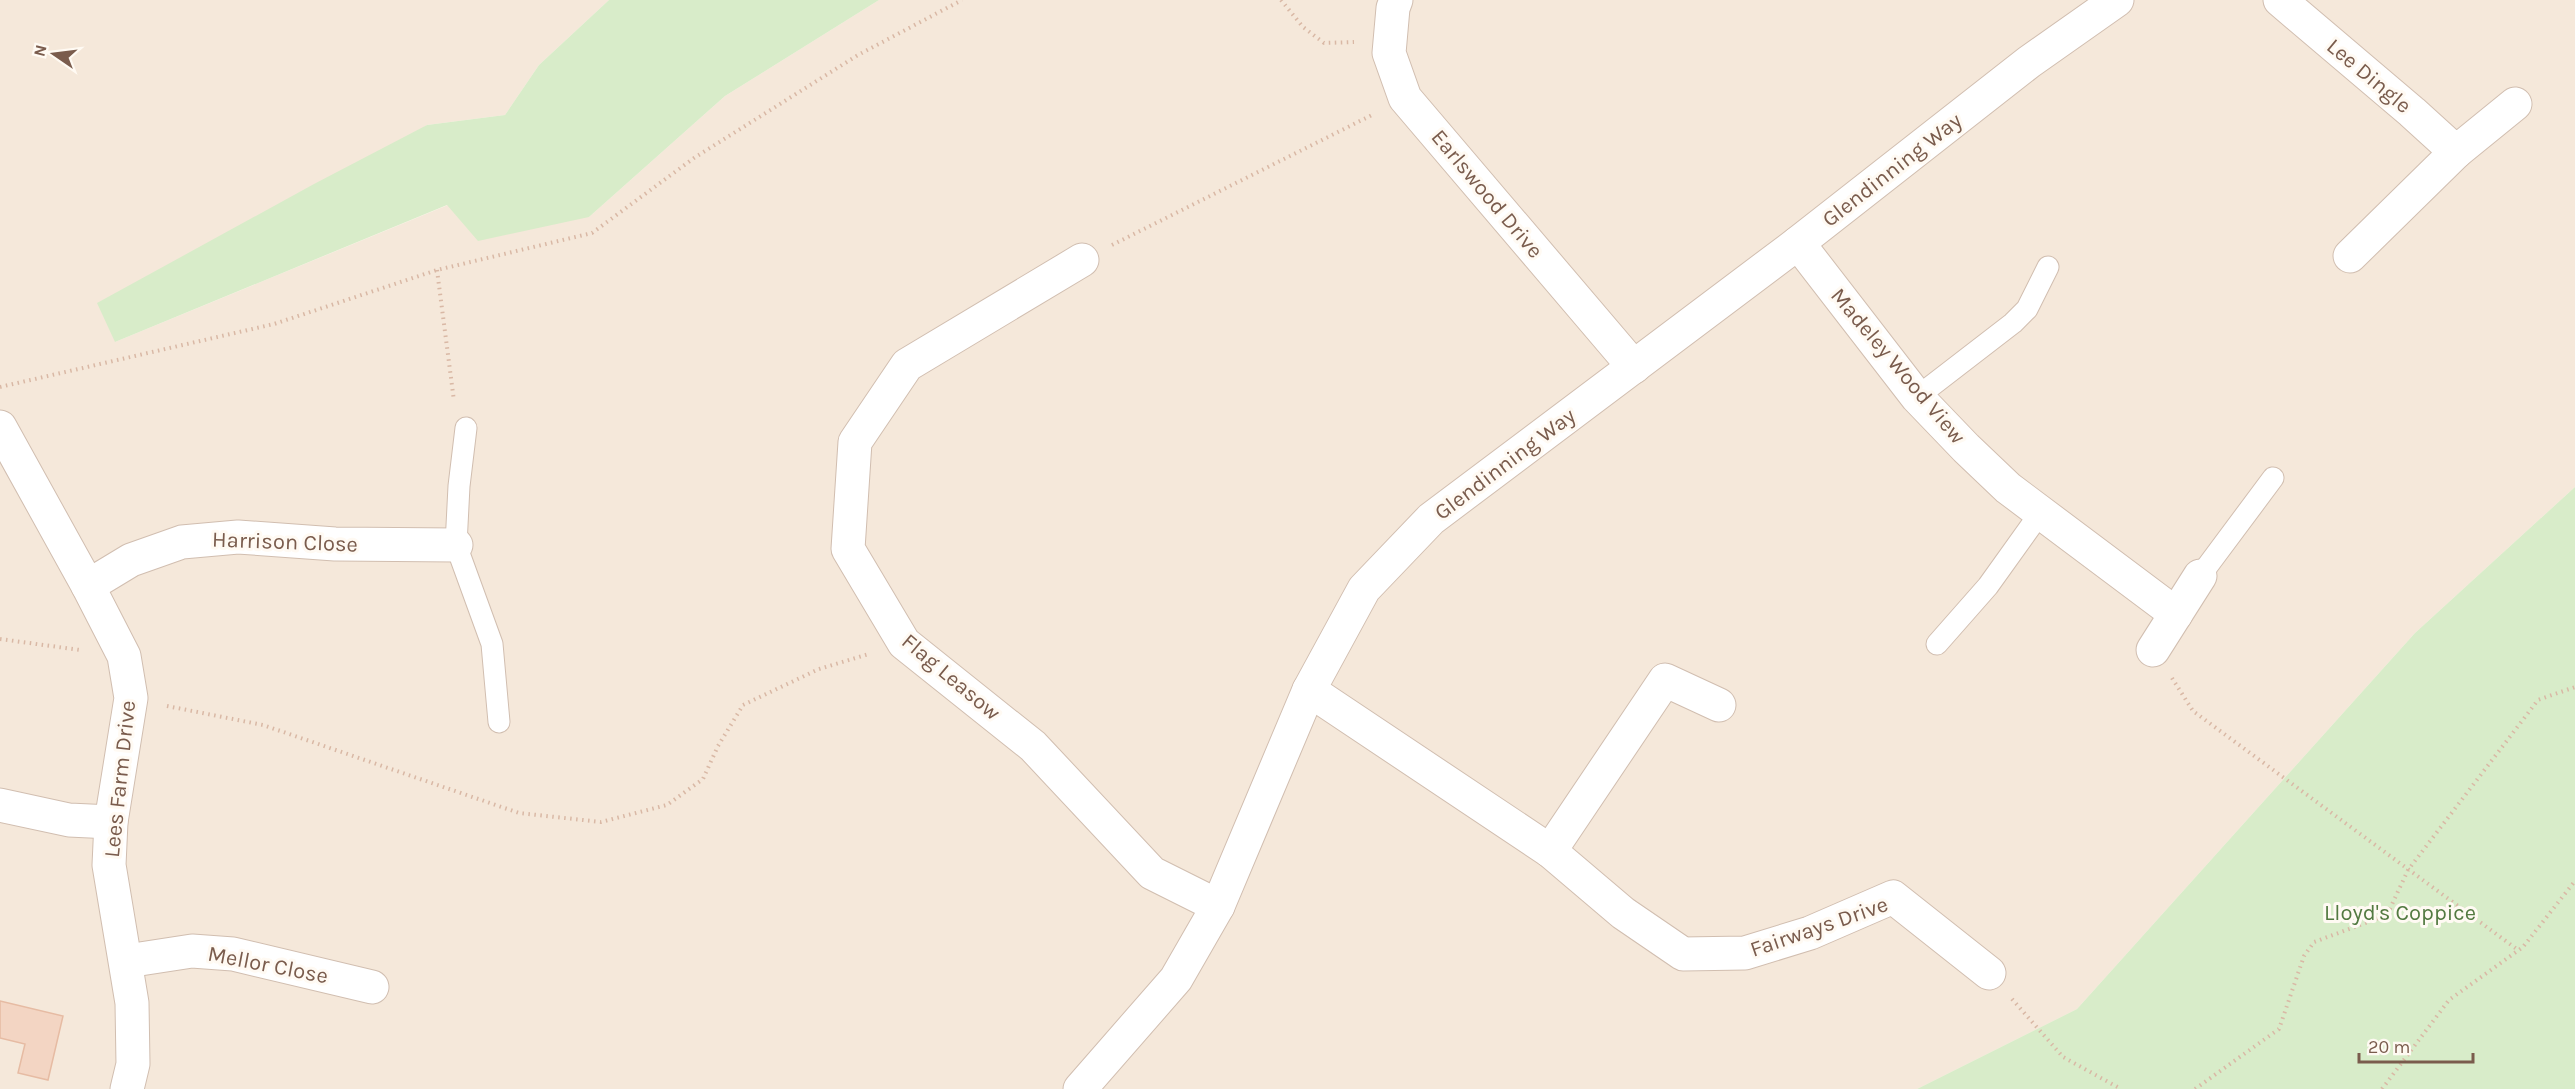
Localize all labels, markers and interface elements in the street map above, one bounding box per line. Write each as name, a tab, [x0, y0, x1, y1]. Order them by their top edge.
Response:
north arrow	[24, 24, 84, 84]
street label: Lee Dingle	[2321, 33, 2417, 119]
text: N	[29, 43, 51, 58]
street label: Glendinning Way	[1817, 107, 1967, 233]
street label: Earlswood Drive	[1426, 124, 1548, 264]
street label: Madeley Wood View	[1825, 283, 1971, 449]
street label: Glendinning Way	[1429, 403, 1581, 525]
street label: Harrison Close	[212, 526, 358, 558]
street label: Flag Leasow	[896, 628, 1006, 726]
street label: Lees Farm Drive	[99, 699, 141, 859]
street label: Fairways Drive	[1747, 891, 1891, 963]
park label: Lloyd's Coppice	[2324, 900, 2476, 926]
street label: Mellor Close	[206, 941, 330, 989]
scale bar	[2359, 1026, 2473, 1064]
text: 20 m	[2368, 1036, 2410, 1058]

